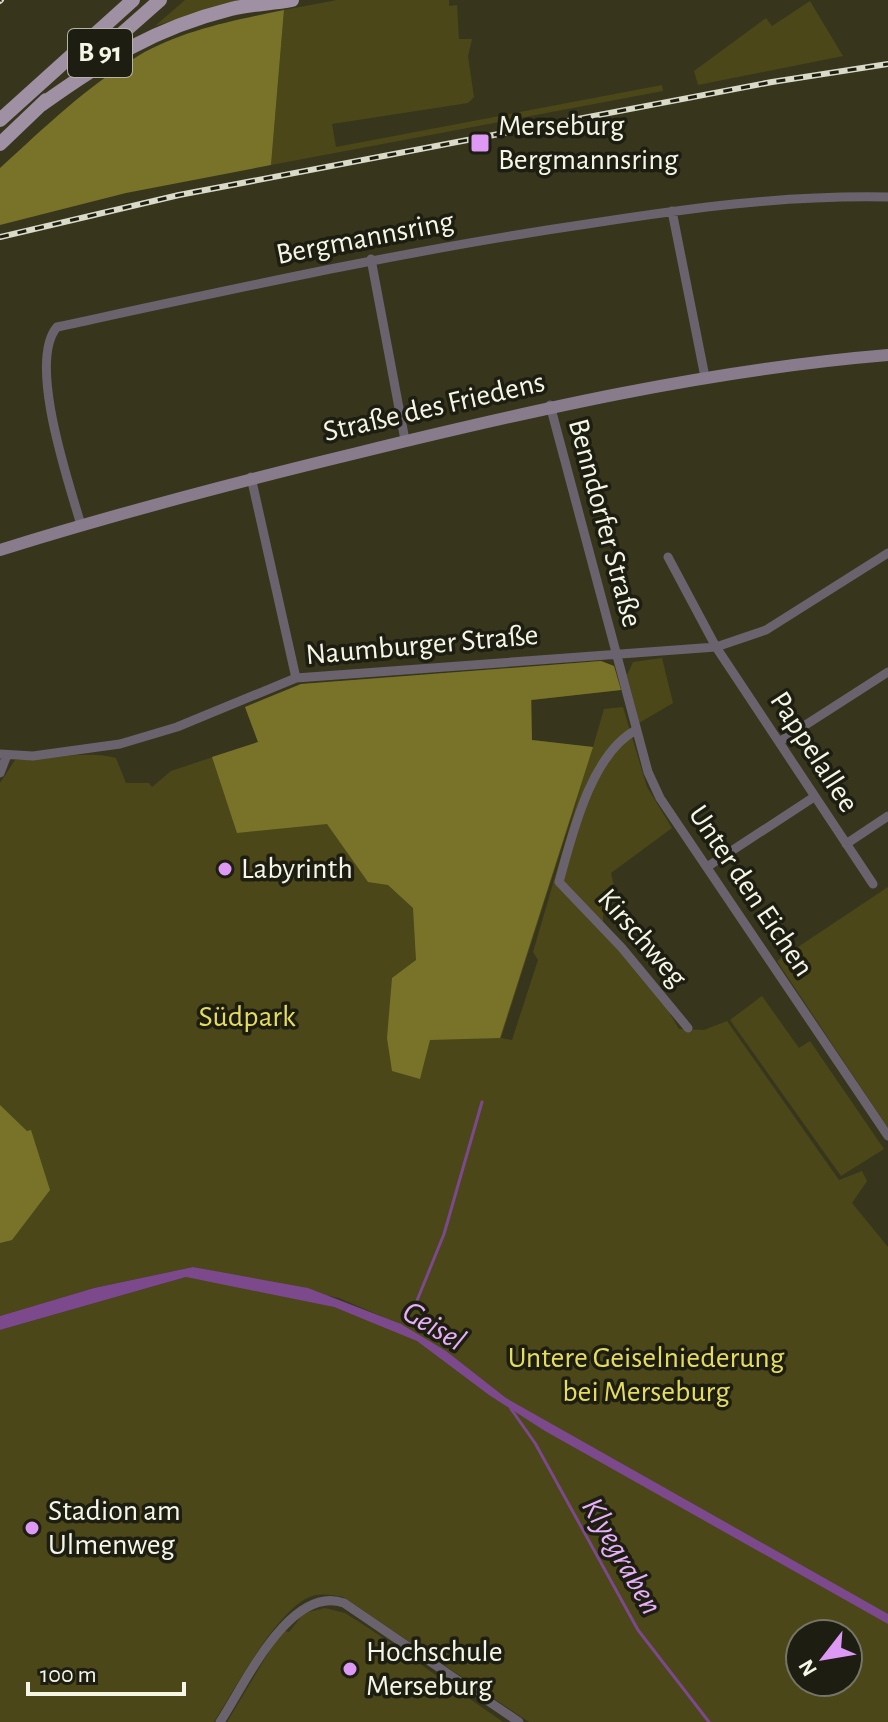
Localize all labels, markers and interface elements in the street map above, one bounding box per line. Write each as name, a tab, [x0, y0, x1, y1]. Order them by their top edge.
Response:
road number: B 91	[68, 29, 132, 77]
place label: Merseburg Bergmannsring	[498, 111, 679, 175]
marker: Merseburg Bergmannsring	[469, 132, 491, 154]
street label: Bergmannsring	[274, 206, 457, 270]
street label: Straße des Friedens	[320, 367, 548, 447]
street label: Benndorfer Straße	[563, 416, 647, 630]
street label: Naumburger Straße	[304, 620, 540, 670]
street label: Pappelallee	[764, 686, 864, 818]
street label: Unter den Eichen	[683, 800, 819, 982]
place label: Labyrinth	[241, 854, 353, 884]
marker: Labyrinth	[216, 860, 234, 878]
street label: Kirschweg	[592, 883, 693, 993]
park label: Südpark	[198, 1002, 296, 1032]
water label: Geisel	[397, 1295, 471, 1357]
park label: Untere Geiselniederung bei Merseburg	[508, 1343, 785, 1407]
water label: Klyegraben	[576, 1492, 668, 1620]
place label: Stadion am Ulmenweg	[48, 1496, 181, 1560]
marker: Stadion am Ulmenweg	[23, 1519, 41, 1537]
north arrow	[784, 1618, 864, 1698]
place label: Hochschule Merseburg	[366, 1637, 503, 1701]
scale bar	[28, 1646, 184, 1696]
text: N	[794, 1656, 821, 1680]
marker: Hochschule Merseburg	[341, 1660, 359, 1678]
text: 100 m	[40, 1663, 97, 1687]

